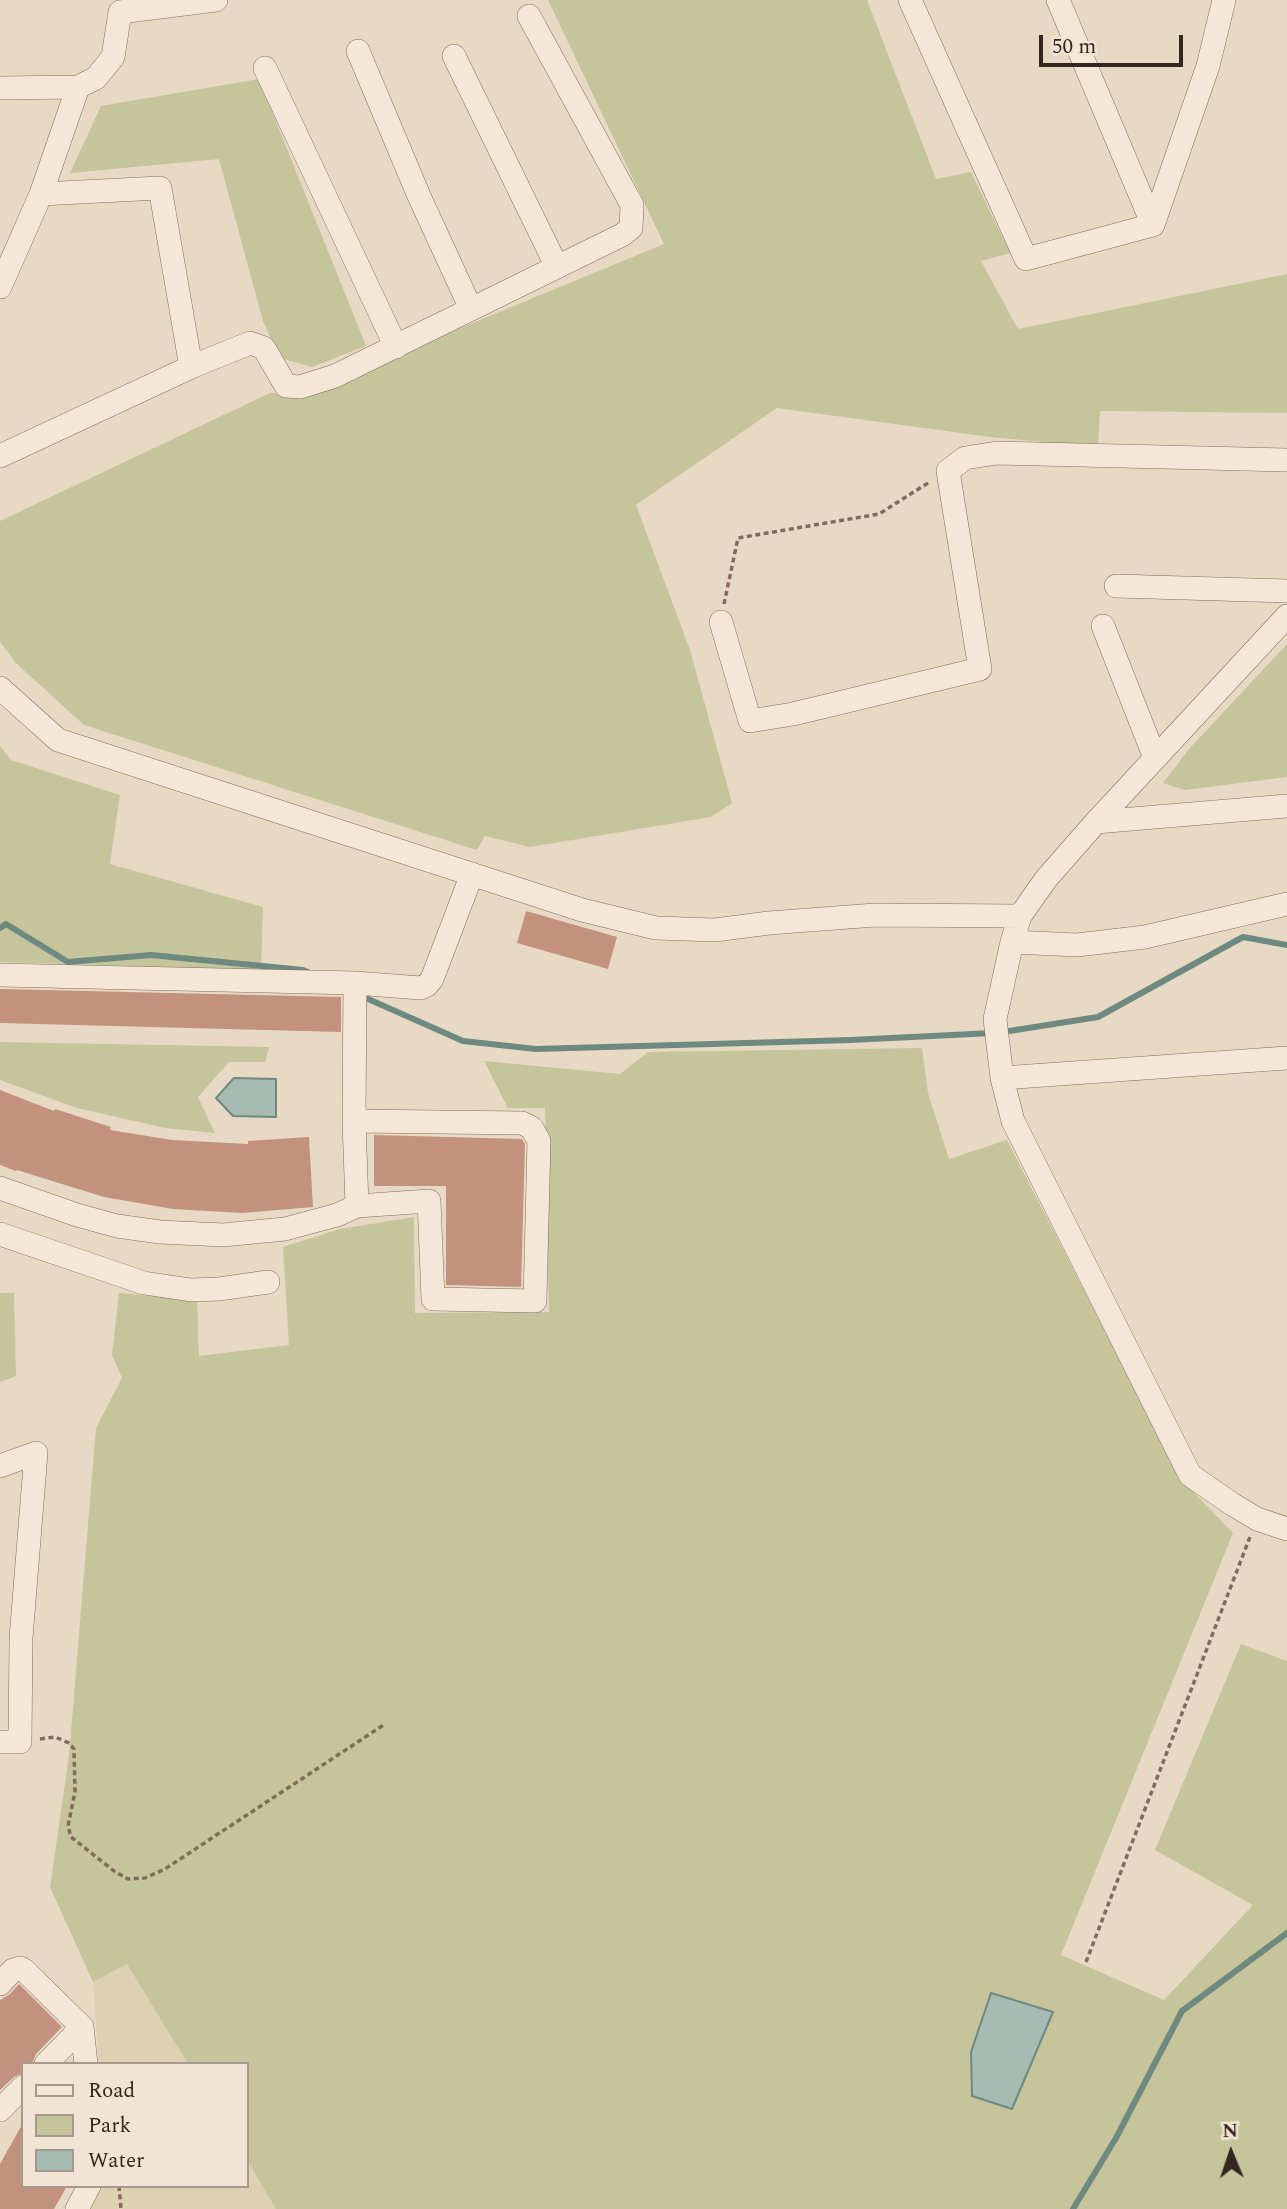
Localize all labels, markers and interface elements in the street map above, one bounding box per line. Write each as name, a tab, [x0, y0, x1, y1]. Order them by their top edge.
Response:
scale bar	[1042, 21, 1186, 65]
text: 50 m	[1052, 31, 1096, 63]
legend	[21, 2062, 248, 2188]
text: Road	[88, 2075, 135, 2107]
text: Park	[88, 2110, 131, 2142]
text: N	[1222, 2117, 1239, 2146]
north arrow	[1196, 2118, 1266, 2188]
text: Water	[88, 2145, 144, 2177]

